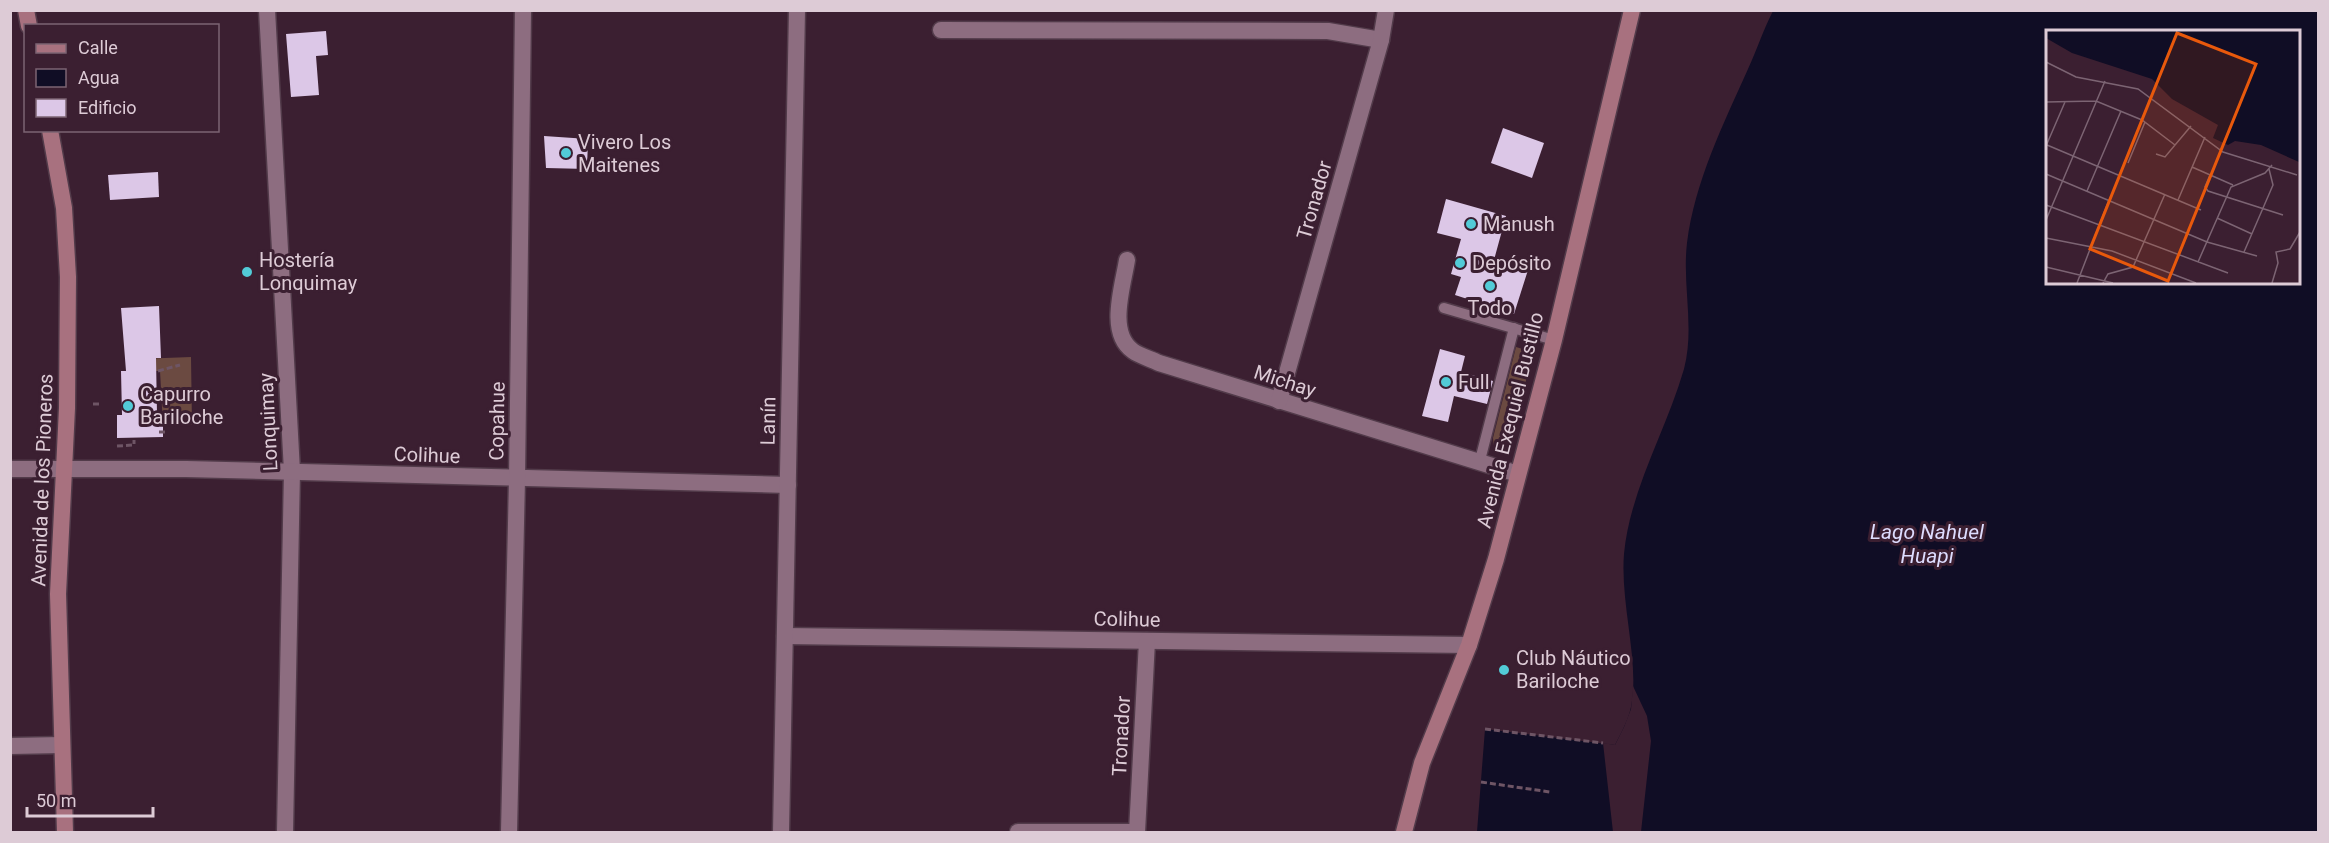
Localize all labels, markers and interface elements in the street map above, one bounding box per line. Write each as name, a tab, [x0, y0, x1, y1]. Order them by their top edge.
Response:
legend	[24, 24, 219, 132]
inset map	[2046, 30, 2299, 284]
text: Calle	[78, 37, 118, 58]
text: Agua	[78, 67, 120, 88]
text: Edificio	[78, 97, 137, 118]
place label: Vivero Los Maitenes	[578, 130, 671, 177]
marker: Vivero Los Maitenes	[559, 146, 573, 160]
street label: Tronador	[1291, 158, 1337, 242]
place label: Manush	[1483, 212, 1555, 236]
marker: Manush	[1464, 217, 1478, 231]
place label: Hostería Lonquimay	[259, 248, 358, 295]
place label: Depósito	[1472, 251, 1551, 275]
marker: Depósito	[1453, 256, 1467, 270]
marker: Hostería Lonquimay	[240, 265, 254, 279]
marker: Todo	[1483, 279, 1497, 293]
place label: Todo	[1467, 296, 1513, 320]
street label: Avenida Exequiel Bustillo	[1472, 310, 1548, 530]
street label: Michay	[1251, 360, 1320, 402]
place label: Full	[1458, 370, 1490, 394]
street label: Lonquimay	[253, 372, 283, 472]
street label: Avenida de los Pioneros	[26, 373, 58, 587]
marker: Full	[1439, 375, 1453, 389]
street label: Copahue	[484, 381, 510, 461]
place label: Capurro Bariloche	[140, 382, 223, 429]
street label: Lanín	[756, 396, 780, 446]
marker: Capurro Bariloche	[121, 399, 135, 413]
street label: Colihue	[393, 442, 461, 468]
water label: Lago Nahuel Huapi	[1870, 520, 1985, 568]
street label: Colihue	[1093, 606, 1161, 632]
place label: Club Náutico Bariloche	[1516, 646, 1631, 693]
marker: Club Náutico Bariloche	[1497, 663, 1511, 677]
street label: Tronador	[1107, 695, 1135, 777]
scale bar	[27, 780, 153, 818]
text: 50 m	[36, 790, 76, 811]

